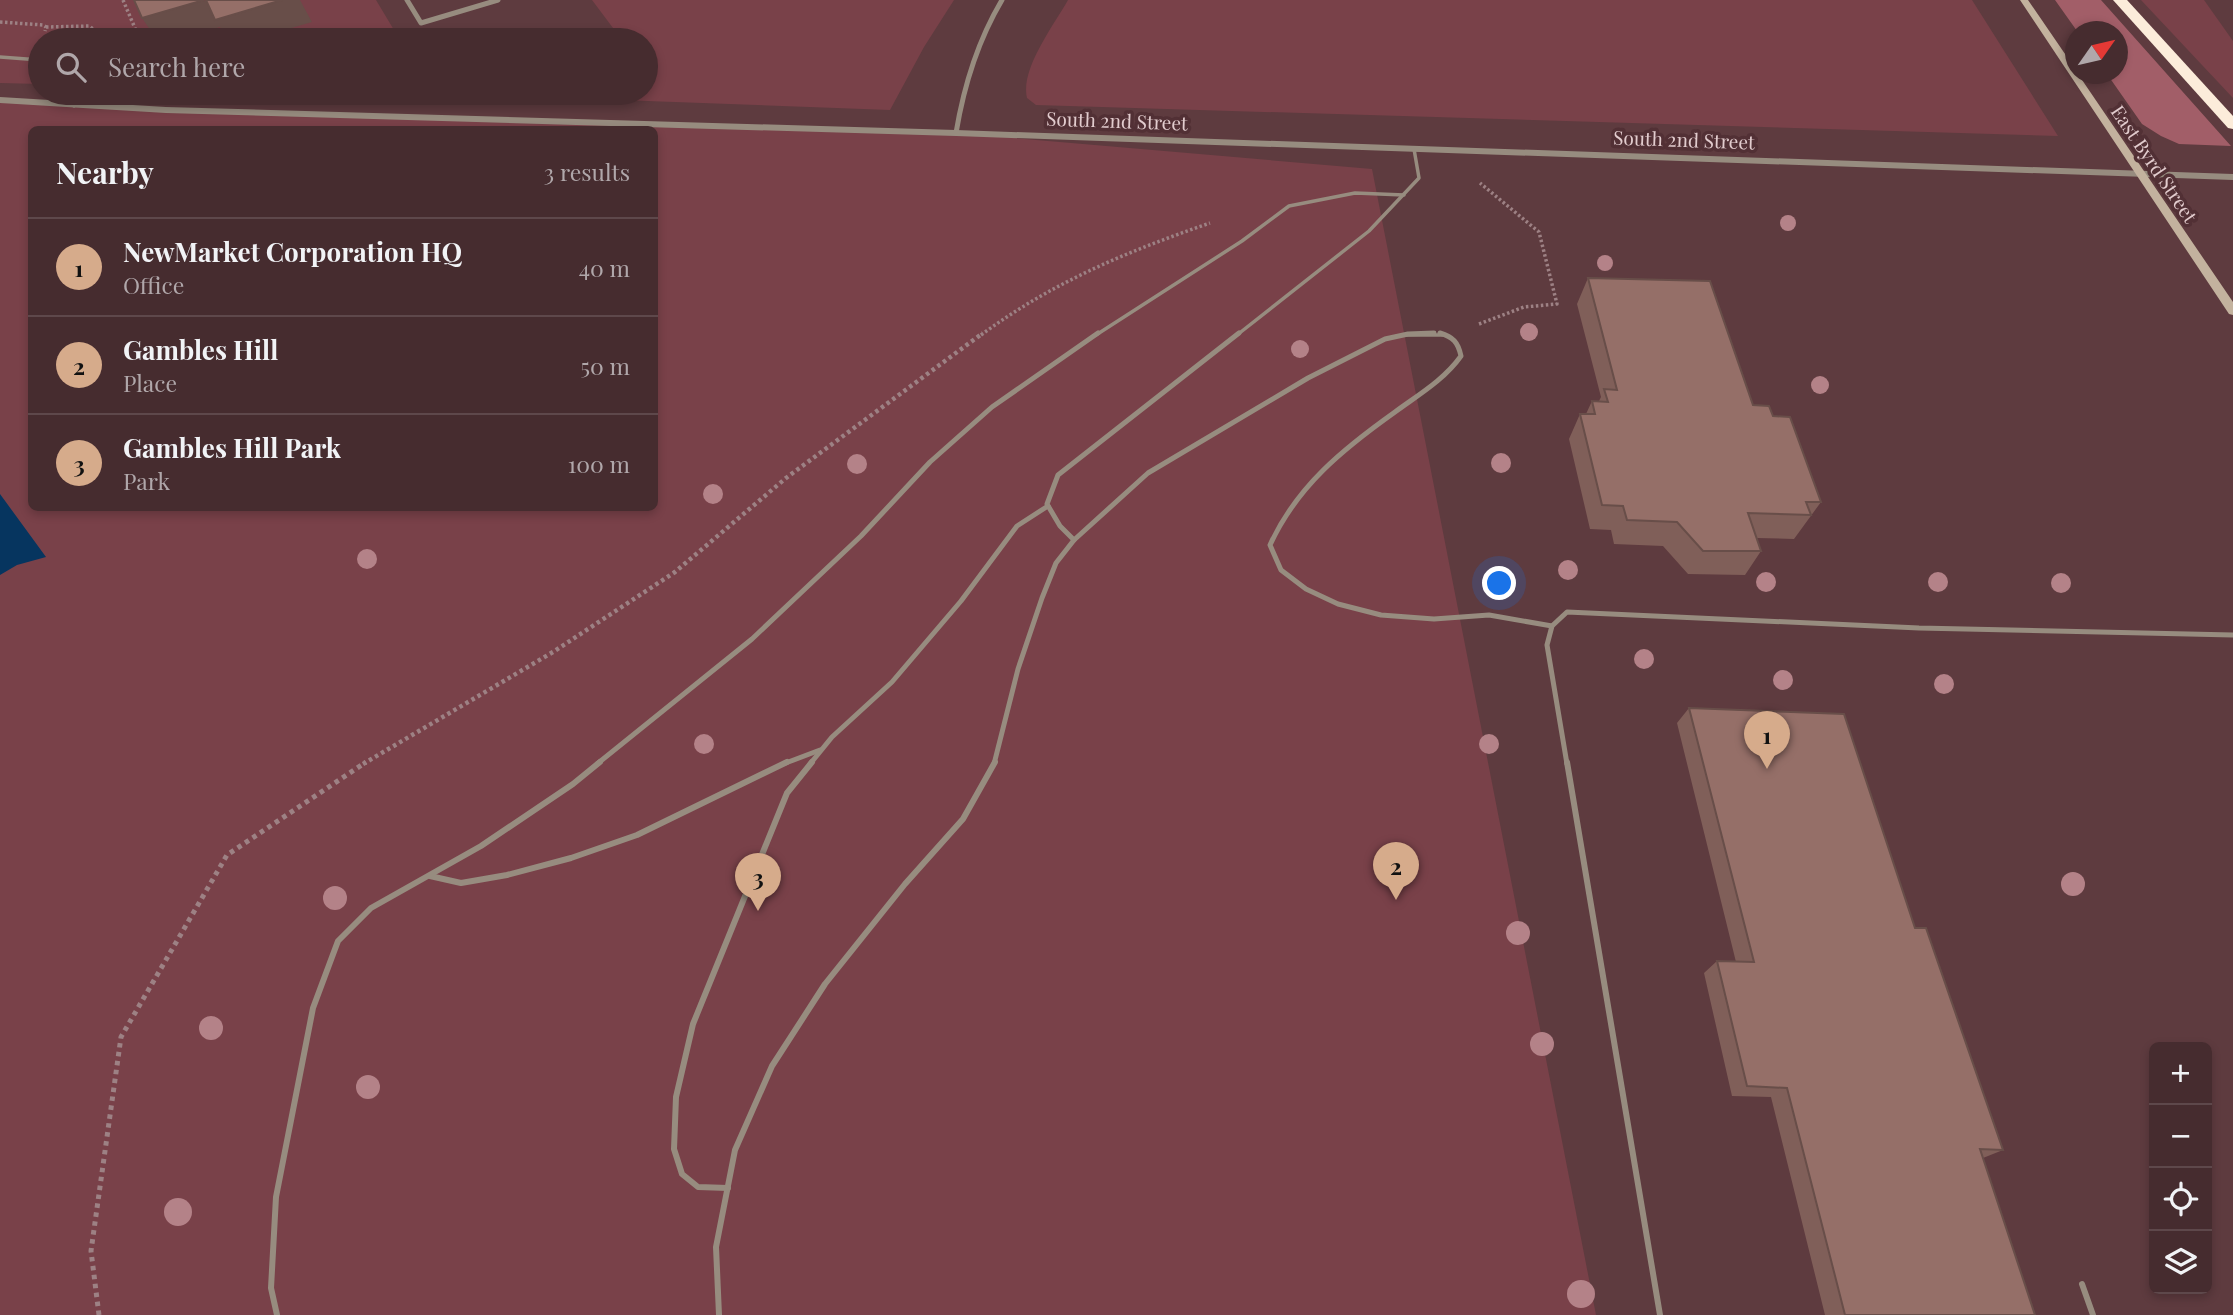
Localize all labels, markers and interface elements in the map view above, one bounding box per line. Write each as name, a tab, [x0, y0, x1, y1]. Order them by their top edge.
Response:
north arrow	[2065, 21, 2128, 84]
search box	[28, 28, 658, 105]
icon: search	[52, 48, 90, 86]
text: Search here	[108, 49, 245, 84]
street label: East Byrd Street	[2106, 100, 2204, 228]
street label: South 2nd Street	[1046, 105, 1188, 135]
street label: South 2nd Street	[1613, 124, 1755, 154]
text: Nearby	[56, 152, 154, 192]
text: 3 results	[544, 156, 630, 187]
text: NewMarket Corporation HQ	[123, 234, 462, 269]
text: 1	[75, 252, 83, 283]
text: 40 m	[579, 252, 630, 283]
text: Office	[123, 269, 184, 300]
text: Gambles Hill	[123, 332, 278, 367]
text: 2	[73, 350, 85, 381]
text: 50 m	[581, 350, 630, 381]
text: Place	[123, 367, 177, 398]
text: Gambles Hill Park	[123, 430, 341, 465]
text: 3	[73, 448, 85, 479]
text: 100 m	[568, 448, 630, 479]
text: Park	[123, 465, 170, 496]
your location	[1482, 566, 1516, 600]
pin: 1	[1744, 711, 1790, 769]
pin: 2	[1373, 842, 1419, 900]
pin: 3	[735, 853, 781, 911]
map controls	[2149, 1042, 2212, 1294]
button: +	[2149, 1042, 2212, 1105]
button: −	[2149, 1105, 2212, 1168]
button: locate	[2149, 1168, 2212, 1231]
button: layers	[2149, 1231, 2212, 1294]

